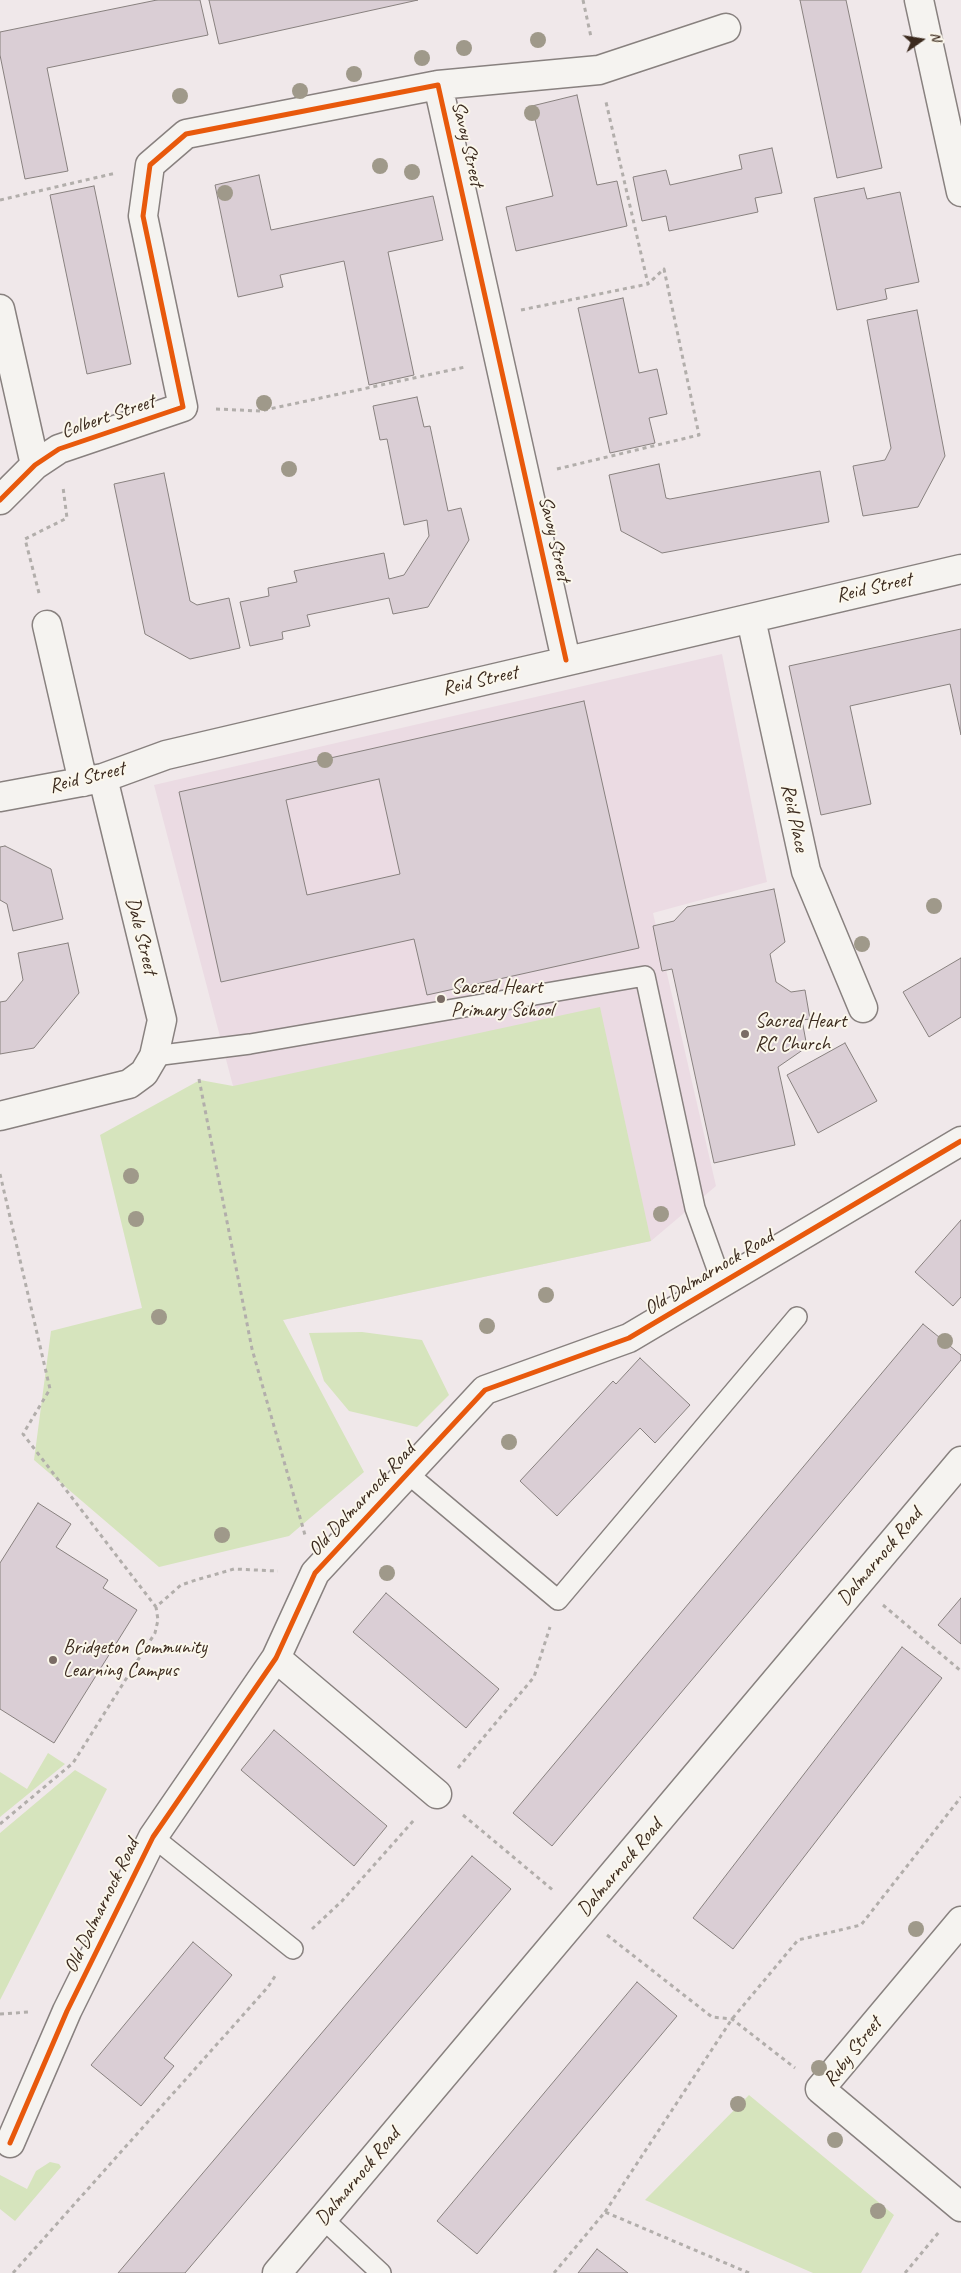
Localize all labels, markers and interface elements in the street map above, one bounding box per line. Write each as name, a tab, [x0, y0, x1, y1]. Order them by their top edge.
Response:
north arrow	[896, 15, 946, 65]
text: N	[927, 30, 945, 43]
street label: Savoy Street	[446, 99, 488, 189]
street label: Colbert Street	[58, 390, 158, 444]
street label: Savoy Street	[533, 494, 575, 584]
street label: Reid Street	[834, 568, 914, 608]
street label: Reid Street	[440, 661, 520, 701]
street label: Reid Street	[47, 757, 127, 799]
street label: Reid Place	[775, 782, 813, 854]
street label: Dale Street	[120, 895, 162, 977]
place label: Sacred Heart Primary School	[451, 976, 553, 1023]
marker: Sacred Heart Primary School	[435, 993, 447, 1005]
place label: Sacred Heart RC Church	[755, 1010, 846, 1057]
marker: Sacred Heart RC Church	[739, 1028, 751, 1040]
street label: Old Dalmarnock Road	[640, 1225, 778, 1321]
street label: Old Dalmarnock Road	[303, 1438, 421, 1562]
street label: Dalmarnock Road	[832, 1503, 928, 1611]
place label: Bridgeton Community Learning Campus	[63, 1636, 207, 1683]
marker: Bridgeton Community Learning Campus	[47, 1654, 59, 1666]
street label: Dalmarnock Road	[572, 1814, 668, 1922]
street label: Old Dalmarnock Road	[59, 1835, 145, 1977]
street label: Ruby Street	[819, 2013, 887, 2091]
street label: Dalmarnock Road	[310, 2123, 406, 2231]

